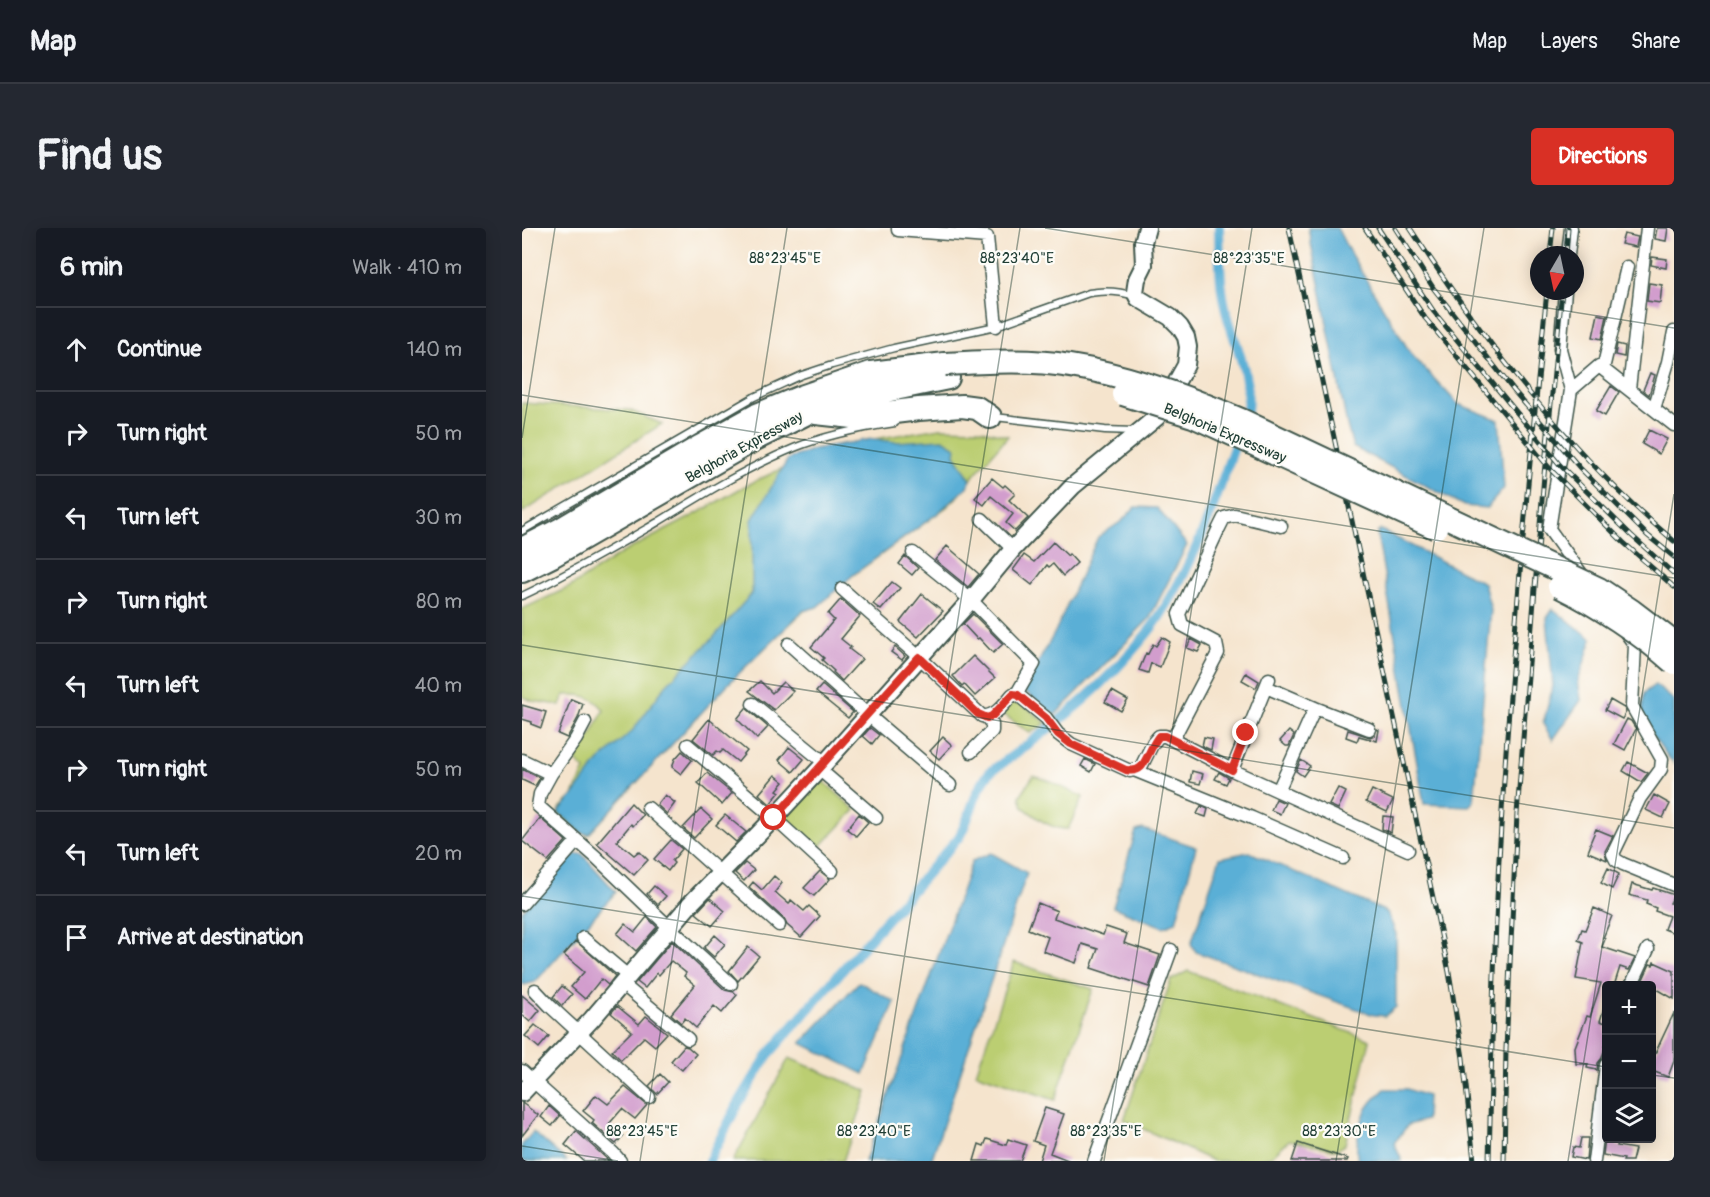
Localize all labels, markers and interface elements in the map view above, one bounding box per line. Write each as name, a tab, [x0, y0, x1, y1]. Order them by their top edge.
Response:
text: Map	[30, 24, 76, 59]
text: Map	[1472, 28, 1507, 55]
text: Layers	[1540, 28, 1598, 55]
text: Share	[1631, 28, 1680, 55]
button: Directions	[1531, 128, 1674, 185]
text: Find us	[36, 130, 162, 182]
north arrow	[1530, 246, 1584, 300]
text: 88°23'45"E	[749, 249, 821, 268]
text: 88°23'40"E	[980, 249, 1054, 268]
text: 88°23'35"E	[1213, 249, 1285, 268]
text: 6 min	[60, 251, 123, 283]
text: Walk · 410 m	[352, 255, 462, 280]
icon: ahead	[60, 333, 93, 366]
text: Continue	[117, 335, 201, 363]
text: 140 m	[407, 337, 462, 362]
street label: Belghoria Expressway	[1161, 399, 1290, 468]
street label: Belghoria Expressway	[682, 407, 807, 488]
icon: right	[60, 417, 93, 450]
text: Turn right	[117, 419, 207, 447]
text: 50 m	[415, 421, 462, 446]
icon: left	[60, 501, 93, 534]
text: Turn left	[117, 503, 199, 531]
text: 30 m	[415, 505, 462, 530]
icon: right	[60, 585, 93, 618]
text: Turn right	[117, 587, 207, 615]
text: 80 m	[416, 589, 462, 614]
icon: left	[60, 669, 93, 702]
text: Turn left	[117, 671, 199, 699]
text: 40 m	[415, 673, 462, 698]
route end	[1232, 719, 1258, 745]
icon: right	[60, 753, 93, 786]
text: Turn right	[117, 755, 207, 783]
text: 50 m	[415, 757, 462, 782]
route start	[760, 804, 786, 830]
icon: left	[60, 837, 93, 870]
text: Turn left	[117, 839, 199, 867]
text: 20 m	[415, 841, 462, 866]
icon: arrive	[60, 921, 93, 954]
text: Arrive at destination	[117, 923, 303, 951]
map controls	[1602, 981, 1656, 1143]
button: +	[1602, 981, 1656, 1035]
button: −	[1602, 1035, 1656, 1089]
button: layers	[1602, 1089, 1656, 1143]
text: 88°23'45"E	[606, 1122, 678, 1141]
text: 88°23'40"E	[837, 1122, 911, 1141]
text: 88°23'35"E	[1070, 1122, 1142, 1141]
text: 88°23'30"E	[1302, 1122, 1376, 1141]

